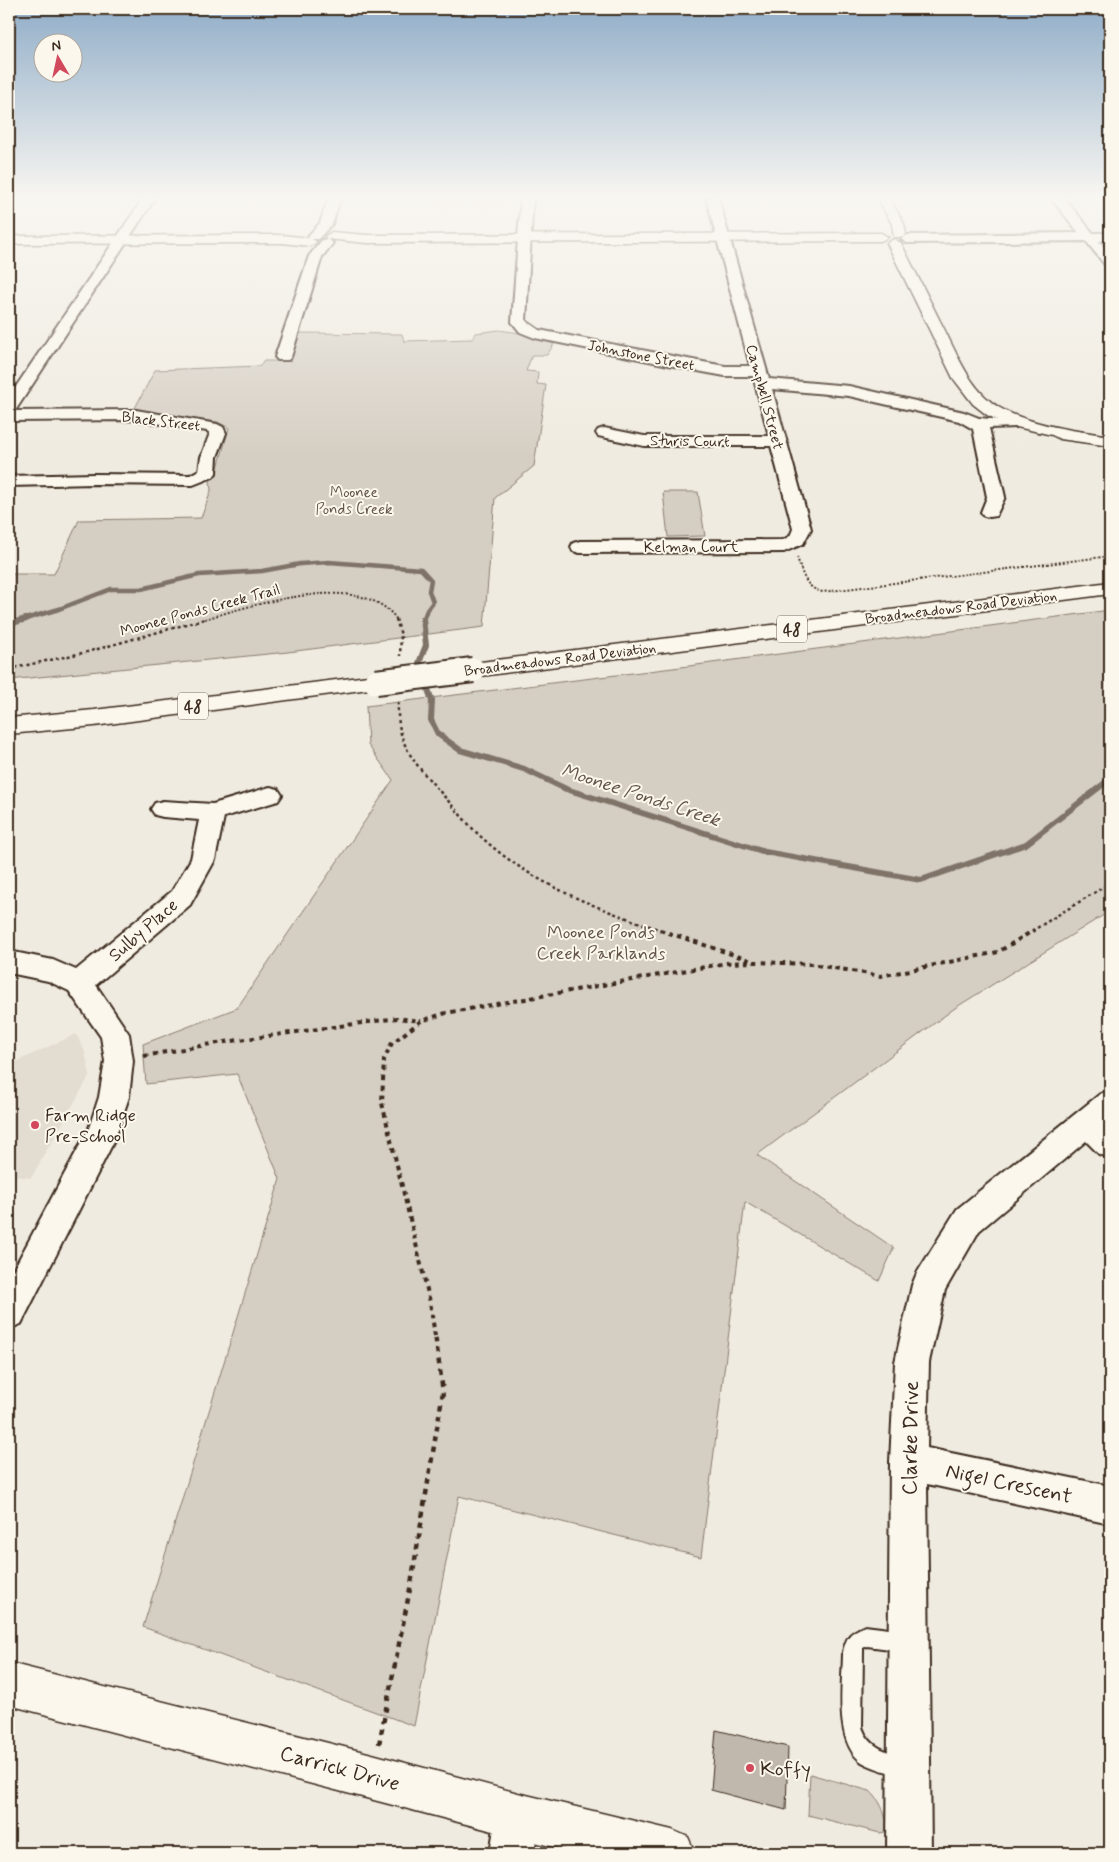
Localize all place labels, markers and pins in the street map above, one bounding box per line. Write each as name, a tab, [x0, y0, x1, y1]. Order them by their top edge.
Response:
place label: Farm Ridge Pre-School	[45, 1104, 136, 1149]
marker: Farm Ridge Pre-School	[29, 1119, 41, 1131]
place label: Koffy	[760, 1755, 811, 1783]
marker: Koffy	[744, 1762, 756, 1774]

